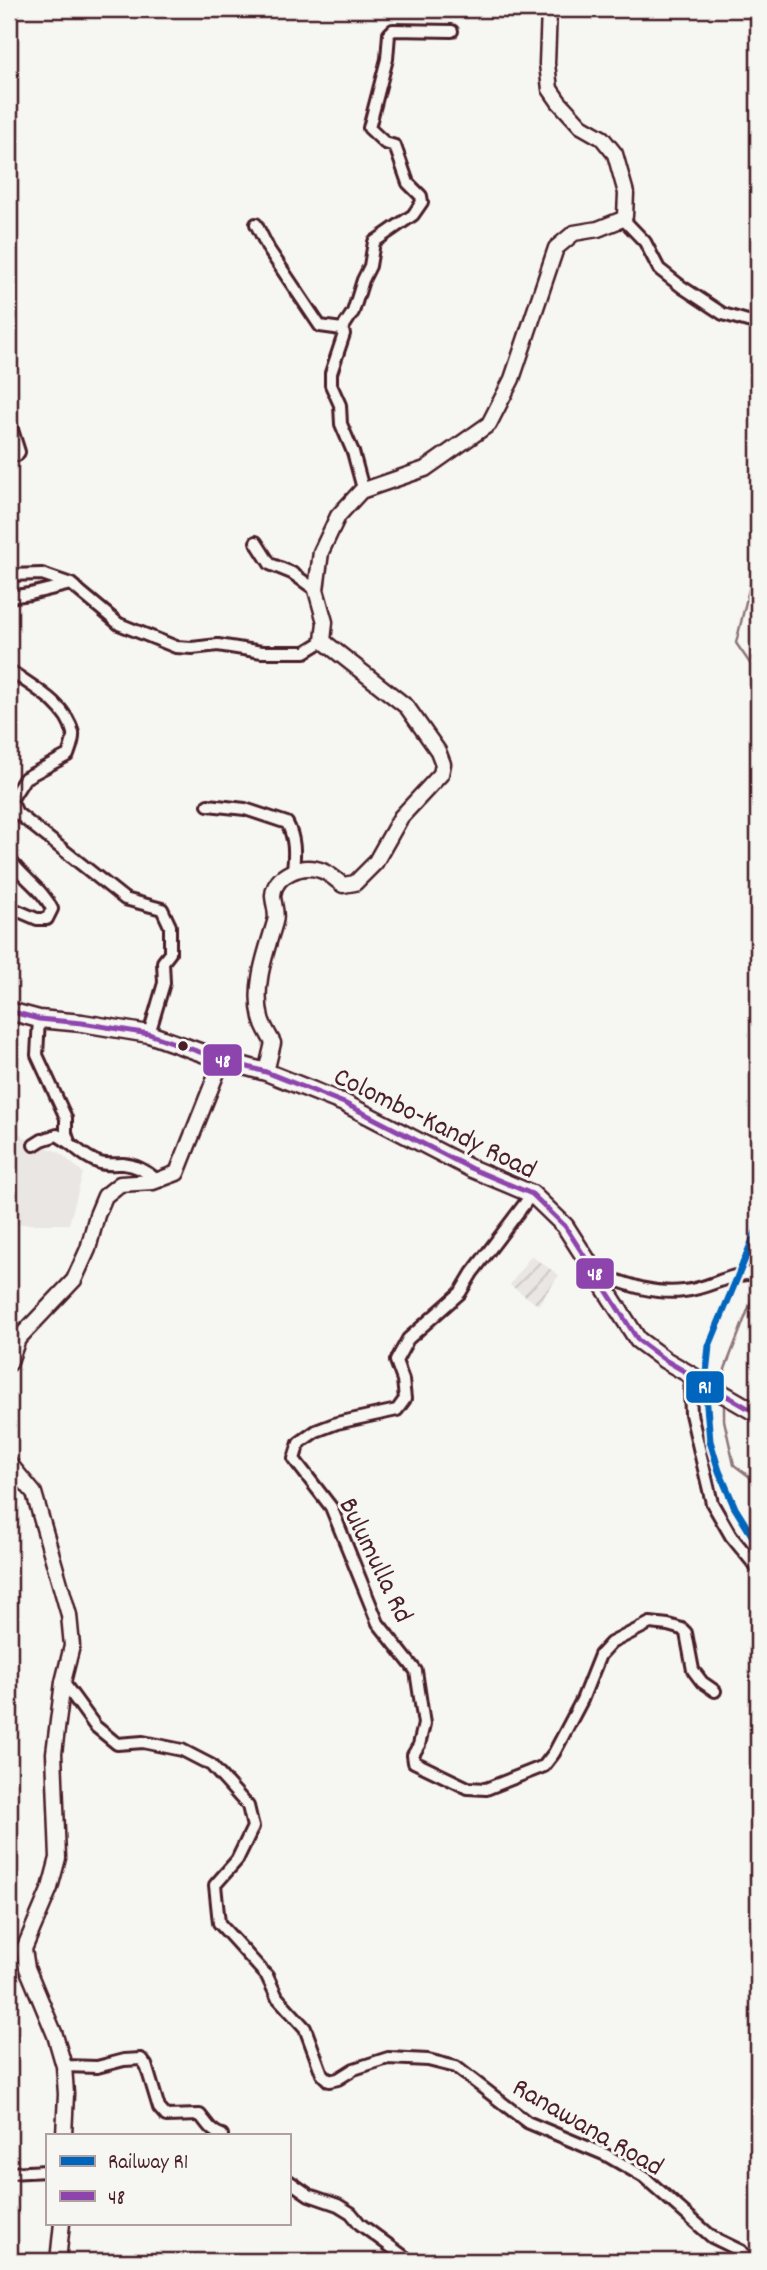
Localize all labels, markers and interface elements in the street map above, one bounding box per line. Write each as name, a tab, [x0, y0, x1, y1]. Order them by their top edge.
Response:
unlabelled marker	[176, 1039, 190, 1053]
line badge: 48	[202, 1043, 243, 1077]
text: 48	[215, 1050, 231, 1077]
street label: Colombo-Kandy Road	[326, 1059, 542, 1192]
line badge: 48	[575, 1257, 615, 1290]
text: 48	[587, 1263, 603, 1290]
line badge: R1	[685, 1370, 725, 1404]
text: R1	[698, 1376, 712, 1403]
street label: Bulumulla Rd	[326, 1492, 421, 1631]
street label: Ranawana Road	[503, 2070, 670, 2189]
legend	[46, 2134, 290, 2224]
text: Railway R1	[108, 2149, 188, 2179]
text: 48	[108, 2185, 125, 2215]

